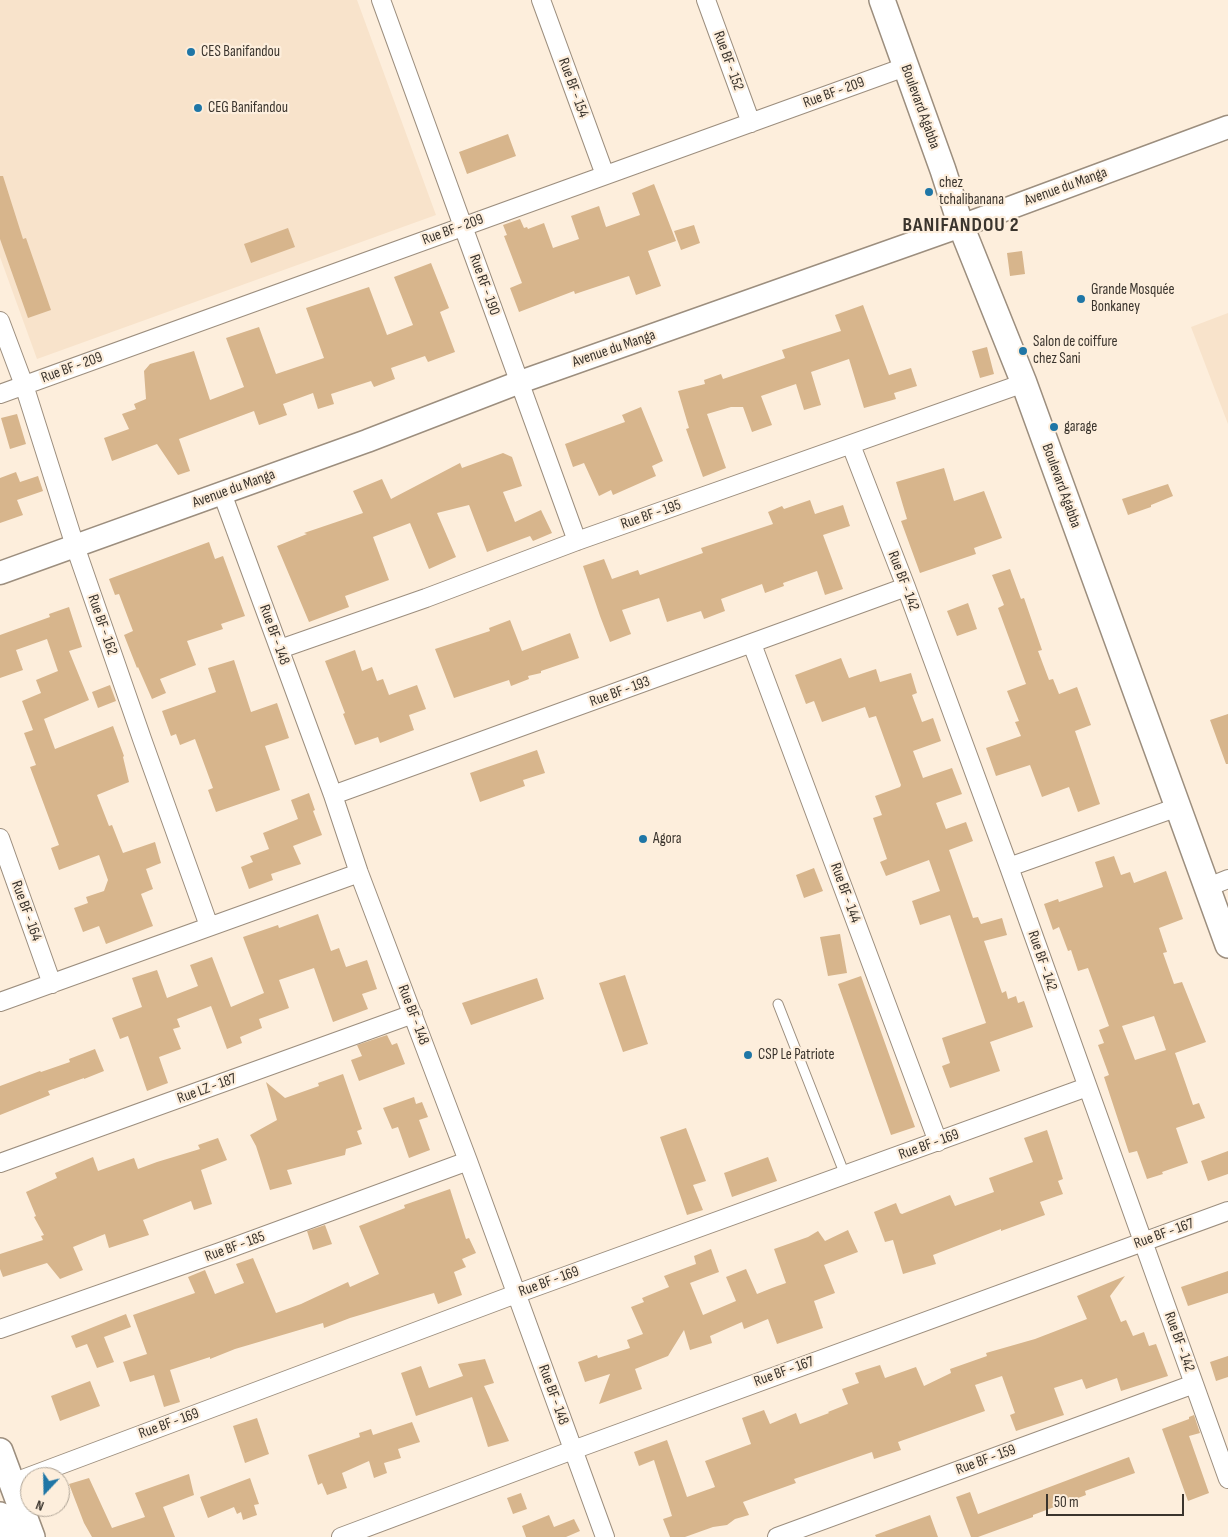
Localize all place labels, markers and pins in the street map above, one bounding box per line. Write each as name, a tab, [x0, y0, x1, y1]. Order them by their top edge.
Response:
place label: CES Banifandou	[201, 43, 280, 61]
marker: CES Banifandou	[185, 46, 197, 58]
place label: CEG Banifandou	[208, 99, 288, 117]
marker: CEG Banifandou	[192, 102, 204, 114]
place label: chez tchalibanana	[939, 174, 1004, 209]
marker: chez tchalibanana	[923, 186, 935, 198]
place label: Grande Mosquée Bonkaney	[1091, 281, 1175, 316]
marker: Grande Mosquée Bonkaney	[1075, 293, 1087, 305]
place label: Salon de coiffure chez Sani	[1033, 333, 1118, 368]
marker: Salon de coiffure chez Sani	[1017, 345, 1029, 357]
place label: garage	[1064, 418, 1097, 436]
marker: garage	[1048, 421, 1060, 433]
place label: Agora	[653, 830, 682, 848]
marker: Agora	[637, 833, 649, 845]
place label: CSP Le Patriote	[758, 1046, 834, 1064]
marker: CSP Le Patriote	[742, 1049, 754, 1061]

